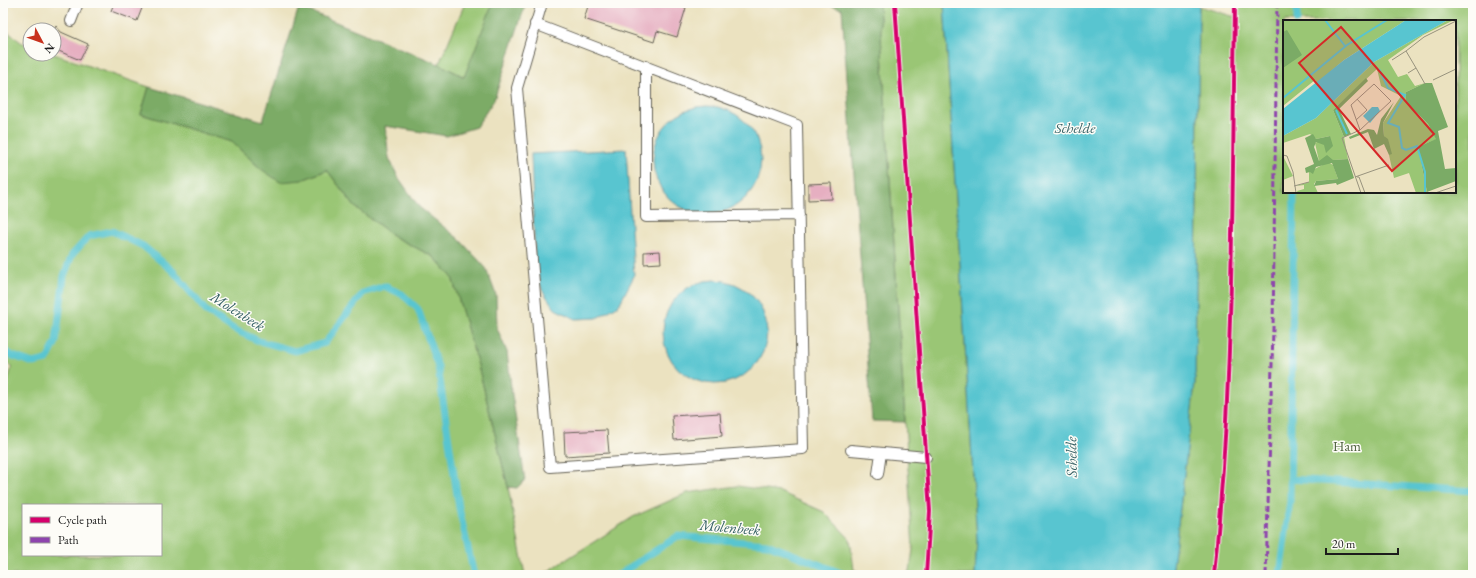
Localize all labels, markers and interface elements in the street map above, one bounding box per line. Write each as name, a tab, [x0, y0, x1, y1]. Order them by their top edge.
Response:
inset map	[1283, 20, 1456, 193]
north arrow	[22, 22, 62, 62]
text: N	[41, 41, 58, 57]
water label: Schelde	[1054, 118, 1096, 137]
water label: Molenbeek	[206, 286, 269, 335]
water label: Schelde	[1061, 436, 1081, 478]
park label: Ham	[1333, 437, 1361, 455]
legend	[22, 504, 162, 556]
text: Cycle path	[58, 512, 107, 528]
water label: Molenbeek	[698, 515, 761, 539]
scale bar	[1326, 530, 1398, 556]
text: Path	[58, 532, 79, 548]
text: 20 m	[1332, 536, 1356, 552]

